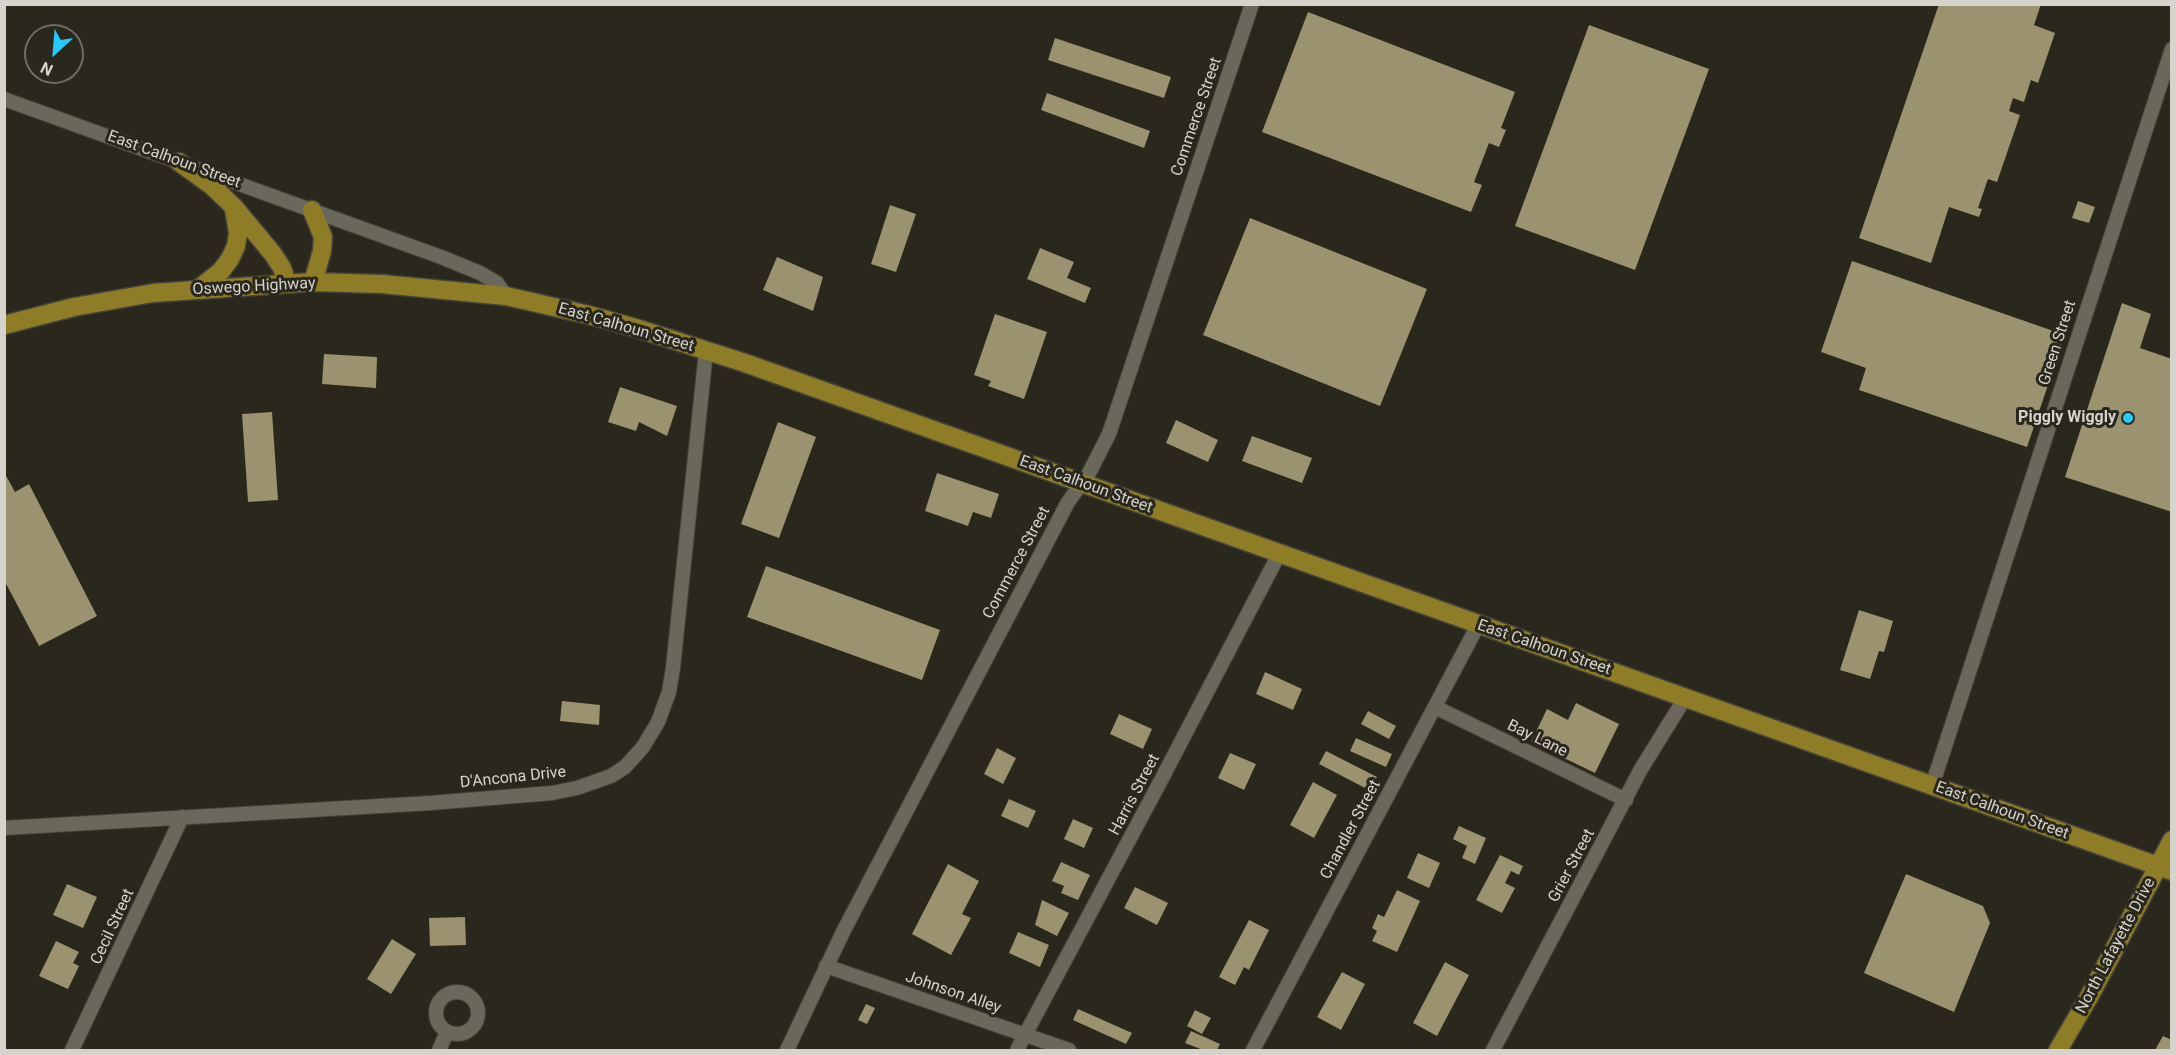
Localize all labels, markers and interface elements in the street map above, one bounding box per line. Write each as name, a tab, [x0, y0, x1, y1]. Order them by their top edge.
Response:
north arrow	[24, 24, 84, 84]
street label: Commerce Street	[1168, 55, 1226, 179]
text: N	[38, 58, 56, 80]
street label: East Calhoun Street	[105, 127, 243, 193]
street label: Oswego Highway	[192, 274, 316, 300]
street label: Green Street	[2035, 298, 2081, 388]
street label: East Calhoun Street	[556, 299, 696, 357]
place label: Piggly Wiggly	[2018, 408, 2116, 428]
marker: Piggly Wiggly	[2121, 411, 2135, 425]
street label: East Calhoun Street	[1017, 452, 1155, 518]
street label: Commerce Street	[979, 504, 1055, 622]
street label: East Calhoun Street	[1475, 616, 1613, 680]
street label: Bay Lane	[1504, 716, 1570, 762]
street label: Harris Street	[1106, 751, 1164, 839]
street label: D'Ancona Drive	[459, 763, 567, 793]
street label: Chandler Street	[1317, 777, 1385, 883]
street label: East Calhoun Street	[1933, 778, 2071, 844]
street label: Grier Street	[1545, 826, 1599, 906]
street label: North Lafayette Drive	[2072, 875, 2160, 1017]
street label: Cecil Street	[87, 886, 139, 968]
street label: Johnson Alley	[903, 968, 1003, 1018]

